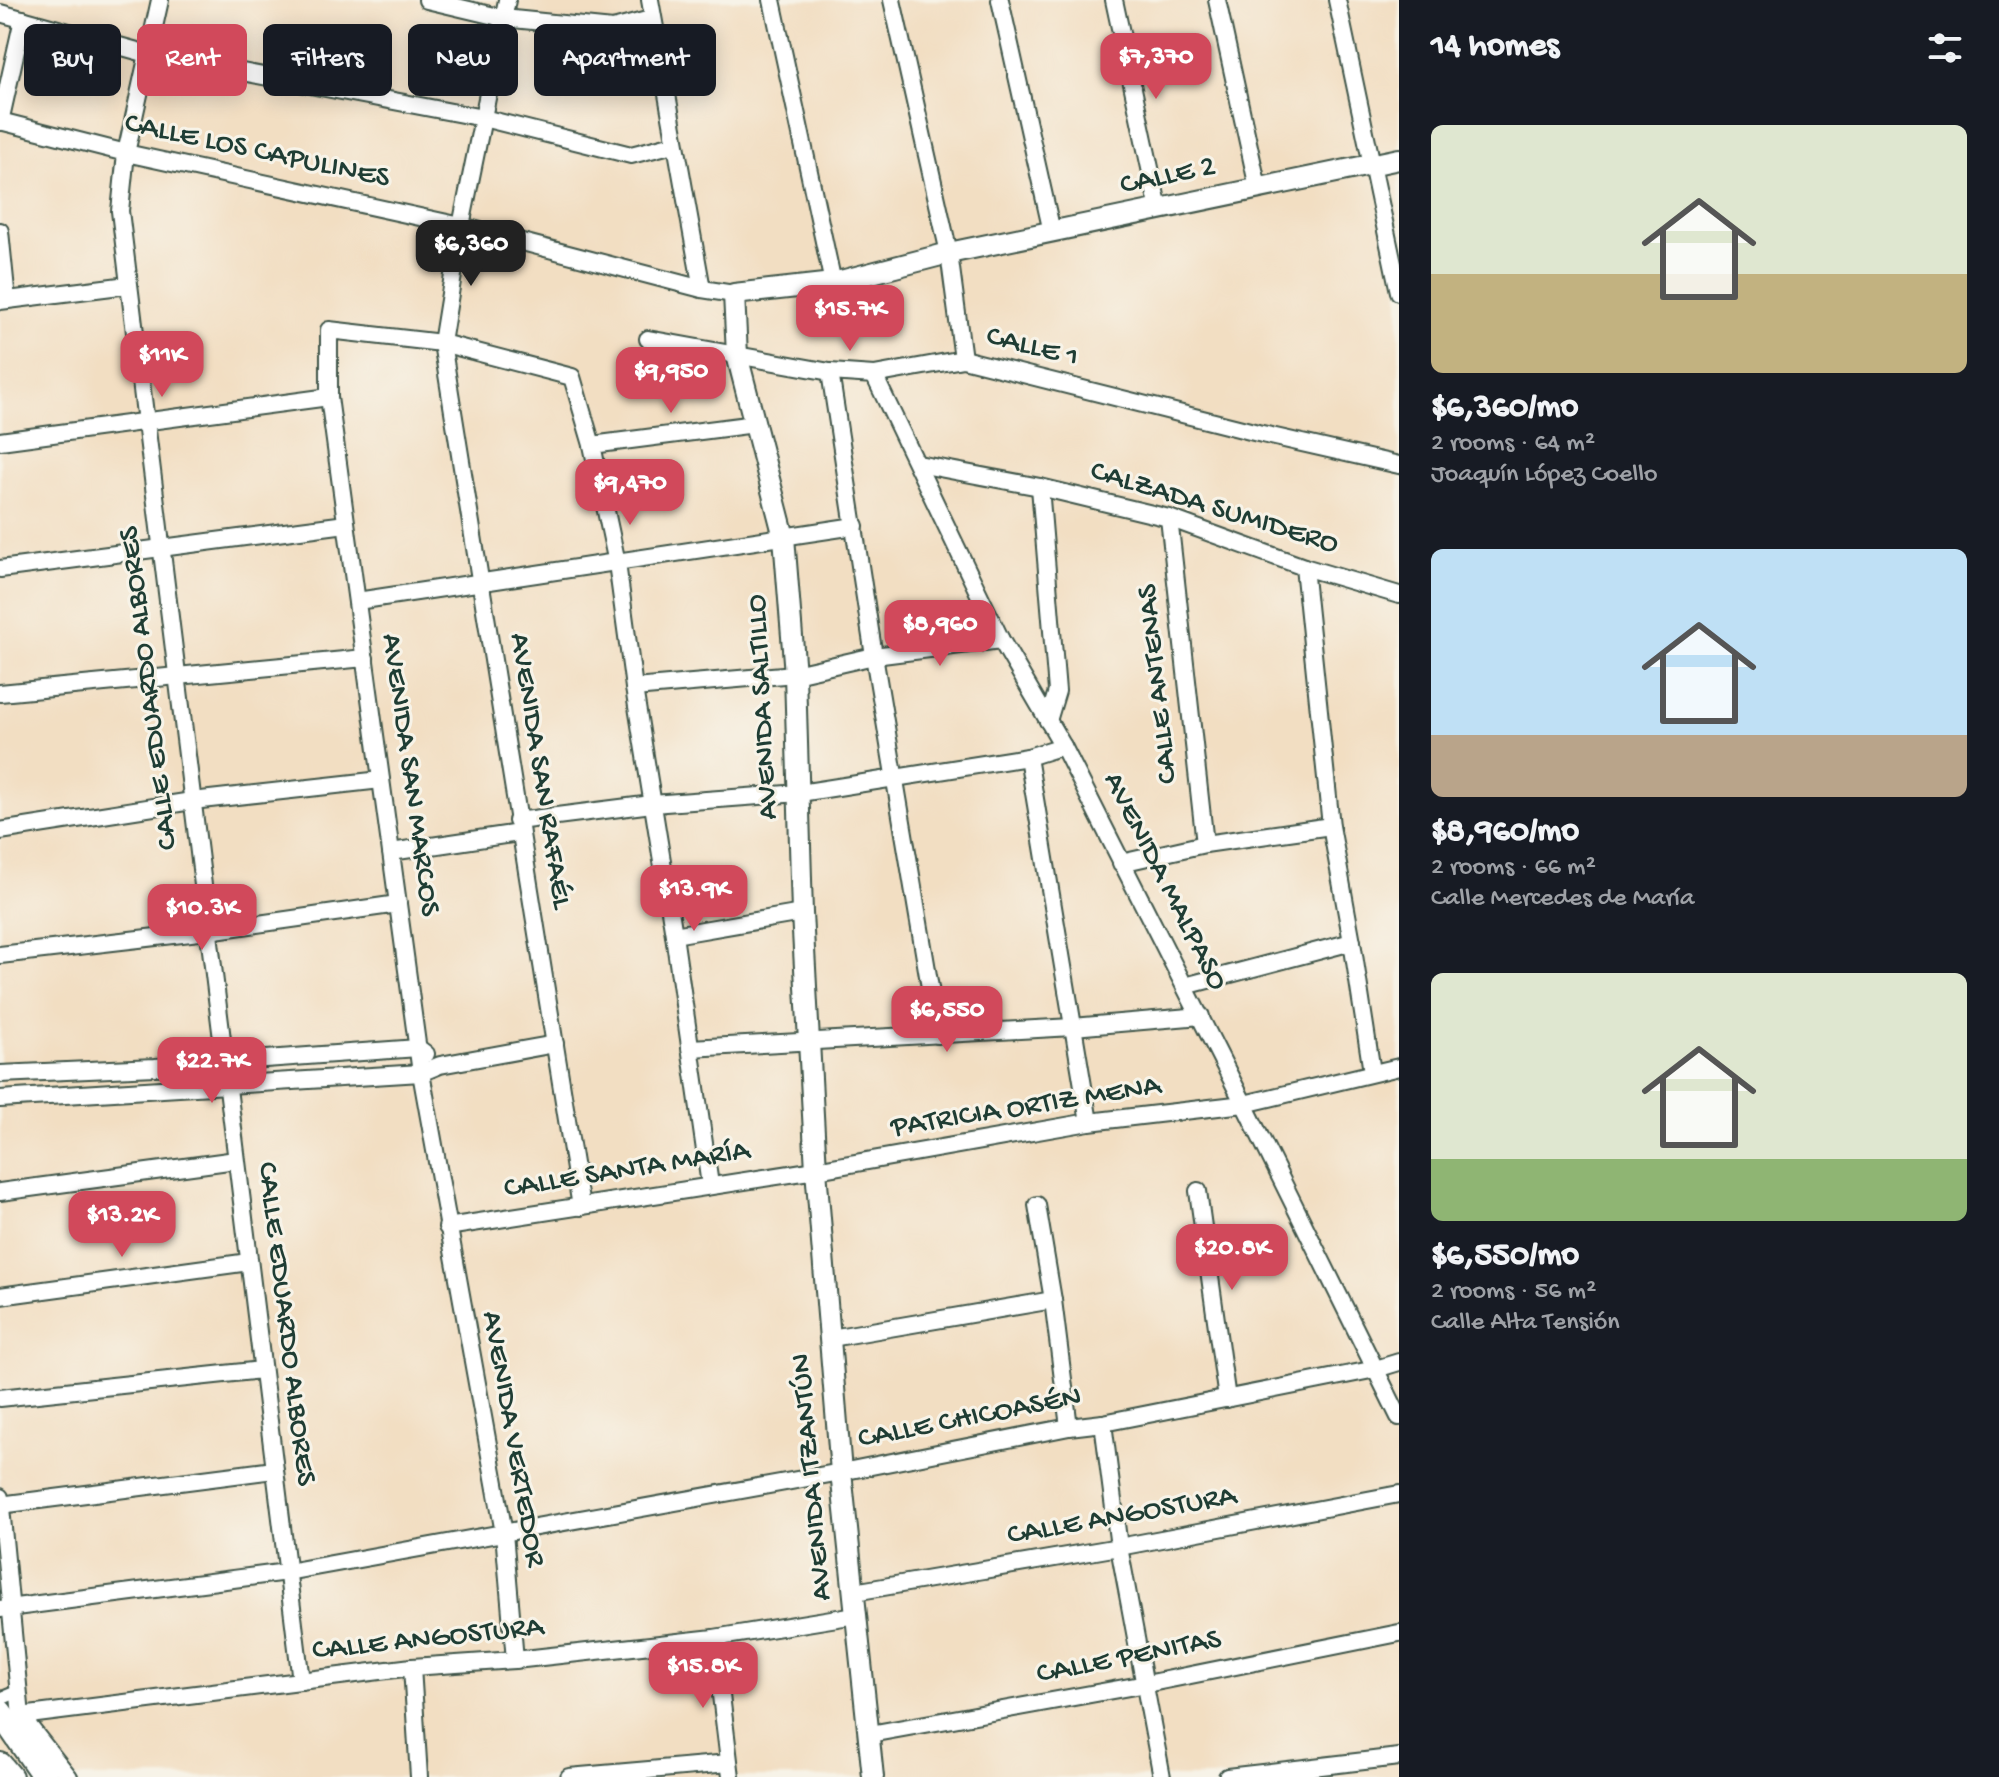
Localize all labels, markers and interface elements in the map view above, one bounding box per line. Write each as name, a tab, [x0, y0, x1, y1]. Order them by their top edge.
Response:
chip: Buy	[24, 24, 121, 96]
chip: Rent	[137, 24, 247, 96]
chip: Filters	[263, 24, 392, 96]
chip: New	[408, 24, 518, 96]
chip: Apartment	[534, 24, 716, 96]
icon: filters	[1923, 26, 1967, 70]
text: 14 homes	[1431, 28, 1559, 68]
pin: $7,370	[1091, 33, 1221, 101]
text: $7,370	[1118, 43, 1194, 74]
street label: CALLE LOS CAPULINES	[121, 107, 393, 197]
street label: CALLE 2	[1117, 150, 1219, 204]
icon: home	[1627, 177, 1771, 321]
pin: $6,360	[406, 220, 536, 288]
text: $6,360	[434, 230, 508, 261]
pin: $15.7K	[785, 285, 915, 353]
text: $15.7K	[814, 295, 886, 326]
street label: CALLE 1	[982, 320, 1082, 376]
pin: $11K	[115, 331, 209, 399]
text: $11K	[139, 341, 186, 372]
pin: $9,950	[606, 347, 736, 415]
text: $9,950	[634, 357, 708, 388]
text: $6,360/mo	[1431, 389, 1578, 429]
text: 2 rooms · 64 m²	[1431, 429, 1595, 460]
street label: CALZADA SUMIDERO	[1086, 455, 1342, 563]
pin: $9,470	[565, 459, 695, 527]
text: Joaquín López Coello	[1431, 460, 1657, 491]
text: $9,470	[593, 469, 667, 500]
street label: CALLE EDUARDO ALBORES	[113, 524, 187, 852]
street label: CALLE ANTENAS	[1131, 582, 1187, 785]
street label: AVENIDA SALTILLO	[741, 593, 787, 821]
pin: $8,960	[875, 600, 1005, 668]
icon: home	[1627, 601, 1771, 745]
text: $8,960	[902, 610, 978, 641]
street label: AVENIDA SAN MARCOS	[372, 631, 446, 919]
street label: AVENIDA SAN RAFAÉL	[500, 631, 578, 912]
street label: AVENIDA MALPASO	[1094, 767, 1234, 997]
text: $8,960/mo	[1431, 813, 1579, 853]
text: 2 rooms · 66 m²	[1431, 853, 1596, 884]
pin: $13.9K	[629, 865, 759, 933]
text: $13.9K	[658, 875, 730, 906]
pin: $10.3K	[137, 884, 267, 952]
text: Calle Mercedes de María	[1431, 884, 1694, 915]
text: $10.3K	[166, 894, 238, 925]
pin: $6,550	[882, 986, 1012, 1054]
text: $6,550	[909, 996, 985, 1027]
icon: home	[1627, 1025, 1771, 1169]
pin: $22.7K	[147, 1037, 277, 1105]
text: $22.7K	[175, 1047, 249, 1078]
street label: PATRICIA ORTIZ MENA	[888, 1069, 1165, 1147]
street label: CALLE SANTA MARÍA	[502, 1134, 754, 1208]
street label: CALLE EDUARDO ALBORES	[248, 1160, 322, 1488]
pin: $13.2K	[57, 1191, 187, 1259]
text: $13.2K	[87, 1201, 157, 1232]
pin: $20.8K	[1167, 1224, 1297, 1292]
text: $20.8K	[1194, 1234, 1270, 1265]
text: $6,550/mo	[1431, 1237, 1579, 1277]
text: 2 rooms · 56 m²	[1431, 1277, 1596, 1308]
street label: AVENIDA VERTEDOR	[472, 1308, 552, 1571]
text: Calle Alta Tensión	[1431, 1308, 1620, 1339]
street label: AVENIDA ITZANTÚN	[785, 1352, 841, 1602]
street label: CALLE CHICOASÉN	[855, 1380, 1085, 1458]
street label: CALLE ANGOSTURA	[1005, 1479, 1241, 1554]
street label: CALLE ANGOSTURA	[311, 1610, 547, 1670]
street label: CALLE PENITAS	[1034, 1623, 1224, 1693]
pin: $15.8K	[638, 1642, 768, 1710]
text: $15.8K	[667, 1652, 739, 1683]

